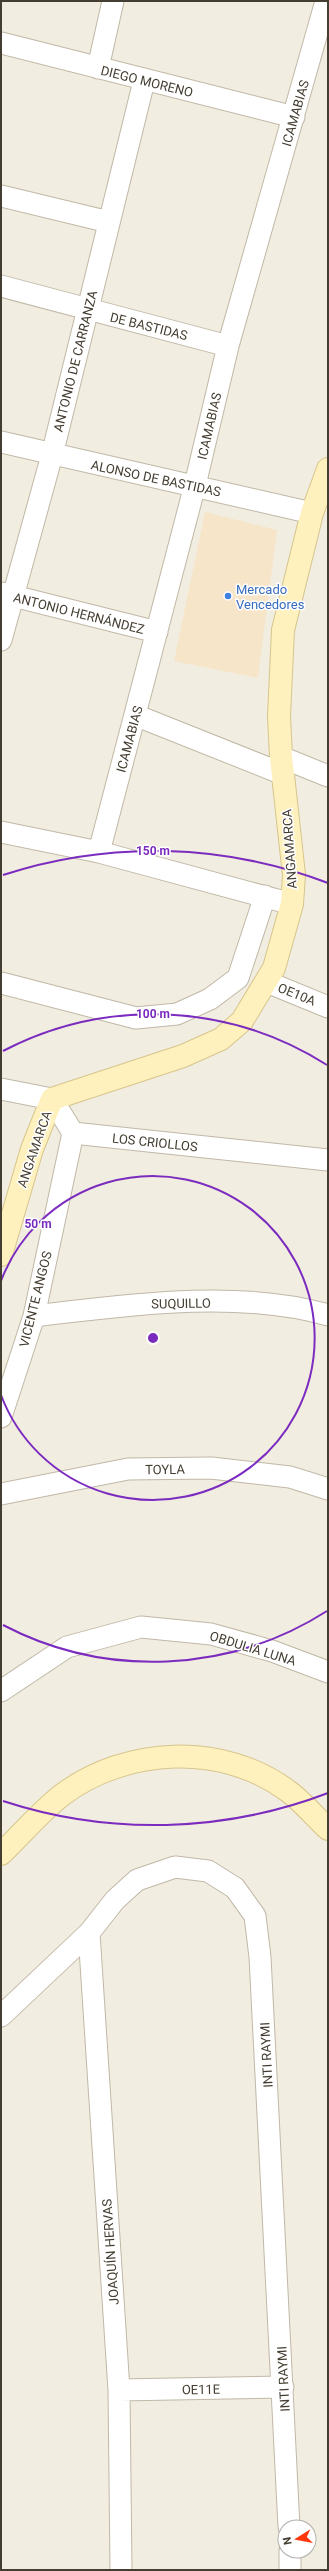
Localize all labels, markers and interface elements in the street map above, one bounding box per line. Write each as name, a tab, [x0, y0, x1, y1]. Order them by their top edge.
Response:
street label: DIEGO MORENO	[99, 63, 195, 100]
street label: ICAMABIAS	[279, 78, 312, 148]
street label: ANTONIO DE CARRANZA	[51, 288, 100, 433]
street label: DE BASTIDAS	[109, 310, 189, 343]
street label: ICAMABIAS	[194, 391, 225, 461]
street label: ALONSO DE BASTIDAS	[90, 457, 223, 500]
place label: Mercado Vencedores	[236, 582, 305, 612]
street label: ANTONIO HERNÁNDEZ	[12, 590, 146, 637]
marker: Mercado Vencedores	[223, 591, 233, 601]
street label: ICAMABIAS	[113, 704, 146, 774]
street label: ANGAMARCA	[279, 808, 300, 889]
text: 150 m	[136, 844, 170, 858]
street label: OE10A	[276, 980, 318, 1009]
text: 100 m	[136, 1007, 170, 1021]
street label: ANGAMARCA	[14, 1108, 55, 1189]
street label: LOS CRIOLLOS	[112, 1131, 199, 1154]
text: 50 m	[24, 1217, 52, 1231]
street label: VICENTE ANGOS	[16, 1249, 55, 1349]
street label: SUQUILLO	[151, 1295, 211, 1312]
centre of rings	[146, 1331, 160, 1345]
street label: TOYLA	[145, 1462, 185, 1477]
street label: OBDULIA LUNA	[208, 1628, 298, 1669]
street label: INTI RAYMI	[257, 2022, 276, 2088]
street label: JOAQUÍN HERVAS	[99, 2198, 122, 2306]
street label: INTI RAYMI	[274, 2346, 293, 2412]
street label: OE11E	[182, 2382, 220, 2397]
north arrow	[277, 2519, 317, 2559]
text: N	[281, 2536, 295, 2546]

